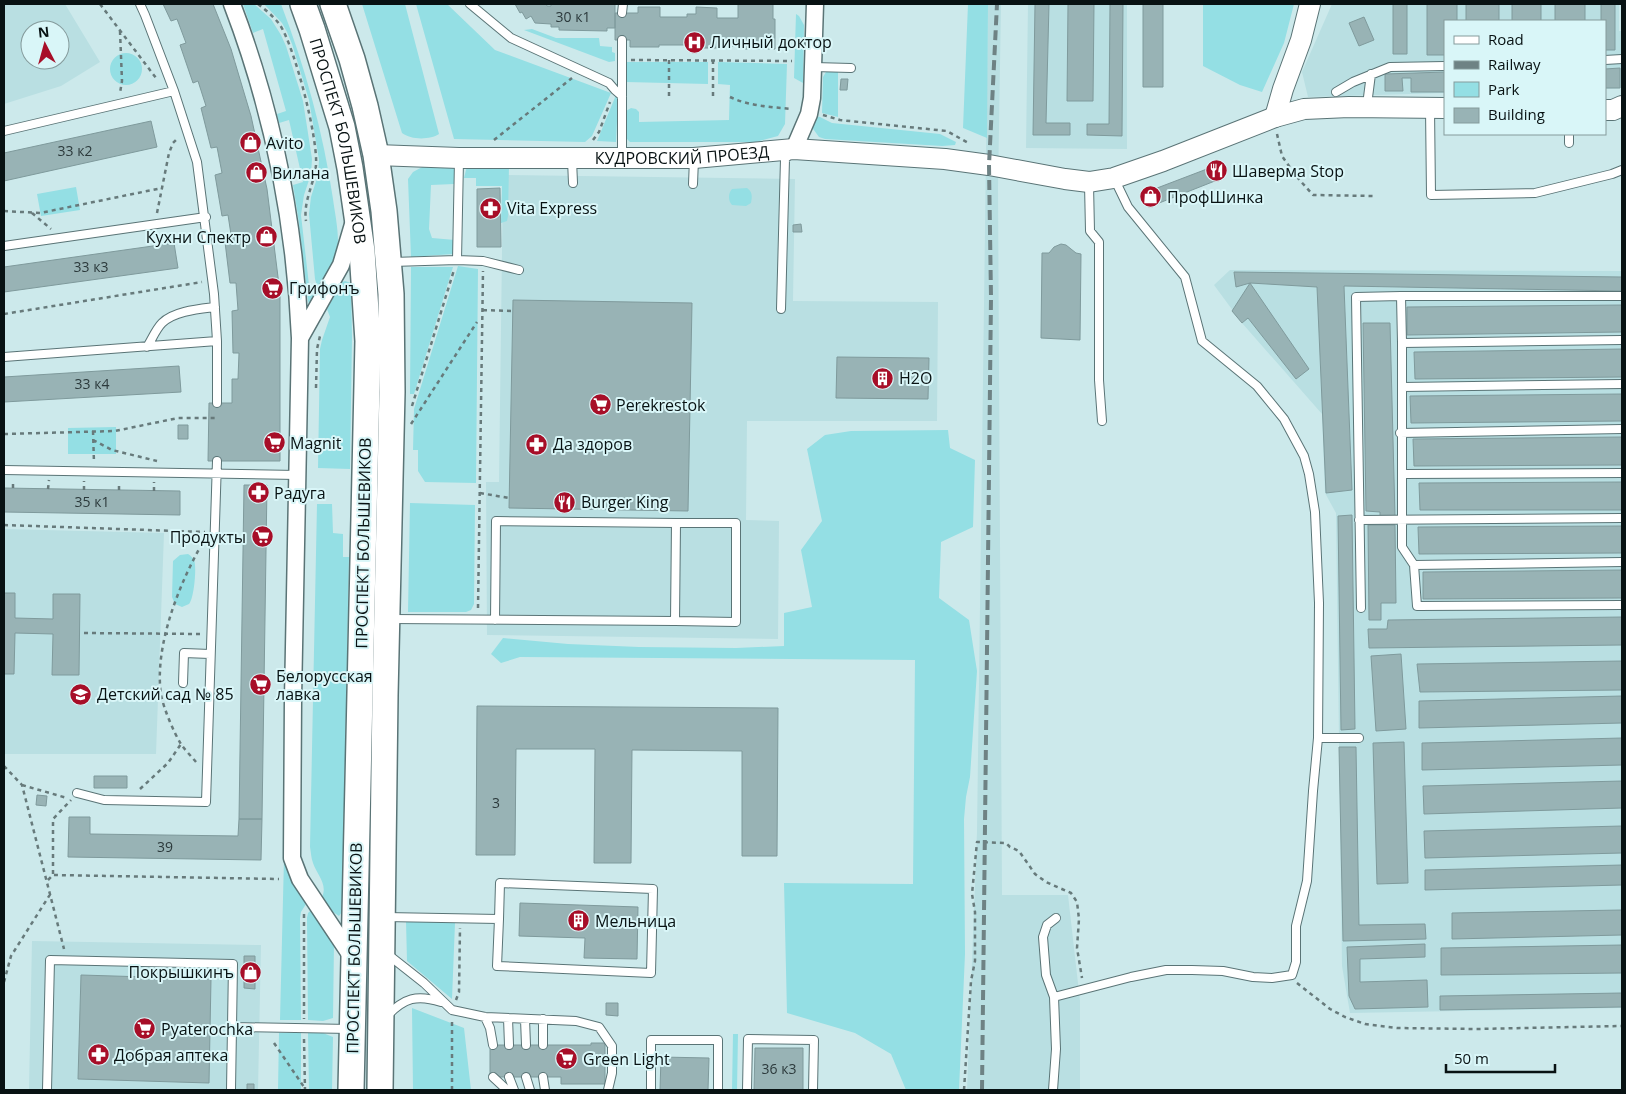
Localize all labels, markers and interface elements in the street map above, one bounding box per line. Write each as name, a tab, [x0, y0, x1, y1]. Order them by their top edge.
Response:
house number: 30 к1	[556, 7, 590, 26]
north arrow	[20, 20, 70, 70]
legend	[1444, 20, 1606, 135]
text: N	[37, 22, 50, 42]
text: Road	[1488, 29, 1524, 49]
hospital icon: Личный доктор	[682, 30, 706, 54]
place label: Личный доктор	[710, 31, 832, 53]
street label: ПРОСПЕКТ БОЛЬШЕВИКОВ	[304, 35, 372, 246]
text: Railway	[1488, 54, 1541, 74]
text: Park	[1488, 79, 1519, 99]
text: Building	[1488, 104, 1545, 124]
shop icon: Avito	[238, 131, 262, 155]
place label: Avito	[266, 132, 303, 154]
street label: КУДРОВСКИЙ ПРОЕЗД	[595, 140, 770, 169]
house number: 33 к2	[58, 141, 92, 160]
restaurant icon: Шаверма Stop	[1204, 159, 1228, 183]
place label: Шаверма Stop	[1232, 160, 1344, 182]
shop icon: Вилана	[244, 161, 268, 185]
place label: Вилана	[272, 162, 330, 184]
shop icon: ПрофШинка	[1139, 185, 1163, 209]
place label: ПрофШинка	[1167, 186, 1263, 208]
pharmacy icon: Vita Express	[479, 196, 503, 220]
place label: Vita Express	[507, 197, 597, 219]
shop icon: Кухни Спектр	[255, 225, 279, 249]
place label: Кухни Спектр	[146, 226, 251, 248]
house number: 33 к3	[74, 257, 108, 276]
supermarket icon: Грифонъ	[261, 276, 285, 300]
place label: Грифонъ	[289, 277, 359, 299]
building icon: H2O	[871, 366, 895, 390]
place label: H2O	[899, 367, 932, 389]
house number: 33 к4	[75, 374, 109, 393]
supermarket icon: Perekrestok	[588, 393, 612, 417]
place label: Perekrestok	[616, 394, 706, 416]
supermarket icon: Magnit	[262, 431, 286, 455]
place label: Magnit	[290, 432, 342, 454]
pharmacy icon: Да здоров	[525, 432, 549, 456]
place label: Да здоров	[553, 433, 632, 455]
street label: ПРОСПЕКТ БОЛЬШЕВИКОВ	[350, 437, 376, 649]
pharmacy icon: Радуга	[246, 481, 270, 505]
place label: Радуга	[274, 482, 326, 504]
restaurant icon: Burger King	[553, 490, 577, 514]
place label: Burger King	[581, 491, 669, 513]
house number: 35 к1	[75, 492, 109, 511]
supermarket icon: Продукты	[250, 525, 274, 549]
place label: Продукты	[170, 526, 246, 548]
place label: Белорусская лавка	[276, 665, 373, 705]
supermarket icon: Белорусская лавка	[248, 673, 272, 697]
school or university icon: Детский сад № 85	[69, 682, 93, 706]
place label: Детский сад № 85	[97, 683, 234, 705]
house number: 3	[492, 793, 500, 812]
house number: 39	[157, 837, 173, 856]
street label: ПРОСПЕКТ БОЛЬШЕВИКОВ	[341, 842, 367, 1054]
building icon: Мельница	[567, 909, 591, 933]
place label: Мельница	[595, 910, 676, 932]
shop icon: Покрышкинъ	[238, 960, 262, 984]
place label: Покрышкинъ	[129, 961, 234, 983]
supermarket icon: Pyaterochka	[133, 1017, 157, 1041]
place label: Pyaterochka	[161, 1018, 253, 1040]
scale bar	[1446, 1042, 1555, 1074]
pharmacy icon: Добрая аптека	[86, 1043, 110, 1067]
place label: Добрая аптека	[114, 1044, 228, 1066]
supermarket icon: Green Light	[555, 1047, 579, 1071]
place label: Green Light	[583, 1048, 670, 1070]
text: 50 m	[1454, 1048, 1489, 1068]
house number: 36 к3	[762, 1059, 796, 1078]

